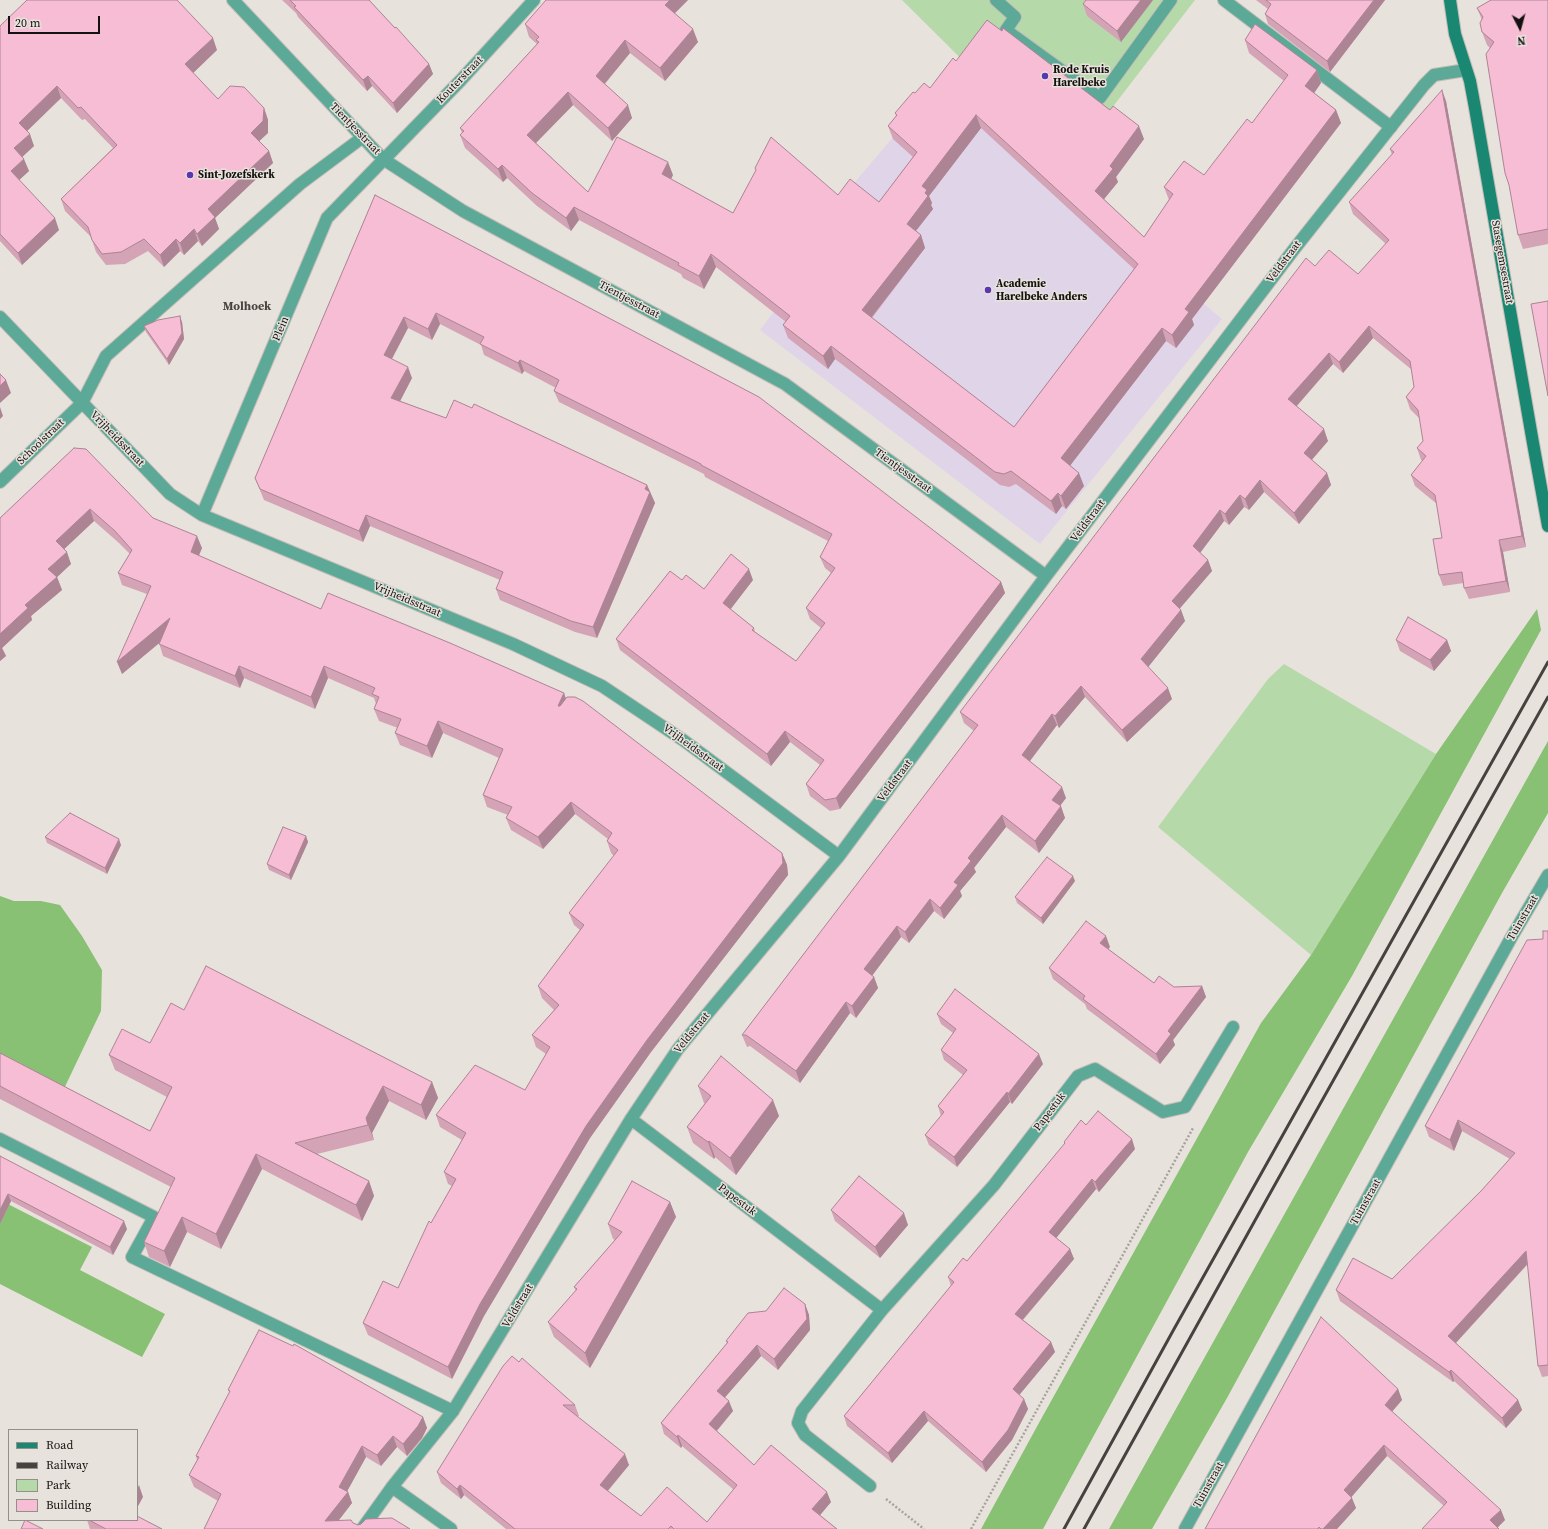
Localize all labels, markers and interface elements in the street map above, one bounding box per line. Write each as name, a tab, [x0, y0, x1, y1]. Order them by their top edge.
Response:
scale bar	[10, 8, 102, 34]
north arrow	[1500, 8, 1540, 48]
text: 20 m	[15, 15, 41, 31]
text: N	[1517, 33, 1526, 48]
street label: Kouterstraat	[434, 54, 486, 106]
place label: Rode Kruis Harelbeke	[1053, 63, 1109, 89]
marker: Rode Kruis Harelbeke	[1040, 71, 1050, 81]
street label: Tientjesstraat	[327, 100, 383, 158]
place label: Sint-Jozefskerk	[198, 168, 275, 182]
marker: Sint-Jozefskerk	[185, 170, 195, 180]
street label: Stasegemsestraat	[1488, 219, 1516, 305]
street label: Veldstraat	[1264, 238, 1304, 286]
place label: Academie Harelbeke Anders	[996, 277, 1087, 303]
street label: Tientjesstraat	[596, 278, 662, 322]
marker: Academie Harelbeke Anders	[983, 285, 993, 295]
district label: Molhoek	[223, 300, 271, 314]
street label: Plein	[270, 315, 292, 343]
street label: Vrijheidsstraat	[87, 409, 147, 469]
street label: Schoolstraat	[15, 416, 67, 468]
street label: Tientjesstraat	[872, 446, 934, 496]
street label: Veldstraat	[1068, 497, 1108, 545]
street label: Vrijheidsstraat	[371, 580, 443, 620]
street label: Vrijheidsstraat	[660, 722, 726, 774]
street label: Veldstraat	[875, 757, 915, 805]
street label: Tuinstraat	[1505, 893, 1541, 943]
street label: Veldstraat	[671, 1010, 713, 1056]
street label: Papestuk	[1031, 1090, 1069, 1134]
street label: Tuinstraat	[1348, 1177, 1384, 1227]
street label: Papestuk	[715, 1181, 759, 1219]
street label: Veldstraat	[500, 1281, 536, 1331]
legend	[8, 1429, 138, 1521]
text: Road	[46, 1437, 73, 1453]
text: Railway	[46, 1457, 88, 1473]
street label: Tuinstraat	[1191, 1460, 1227, 1510]
text: Park	[46, 1477, 71, 1493]
text: Building	[46, 1497, 91, 1513]

